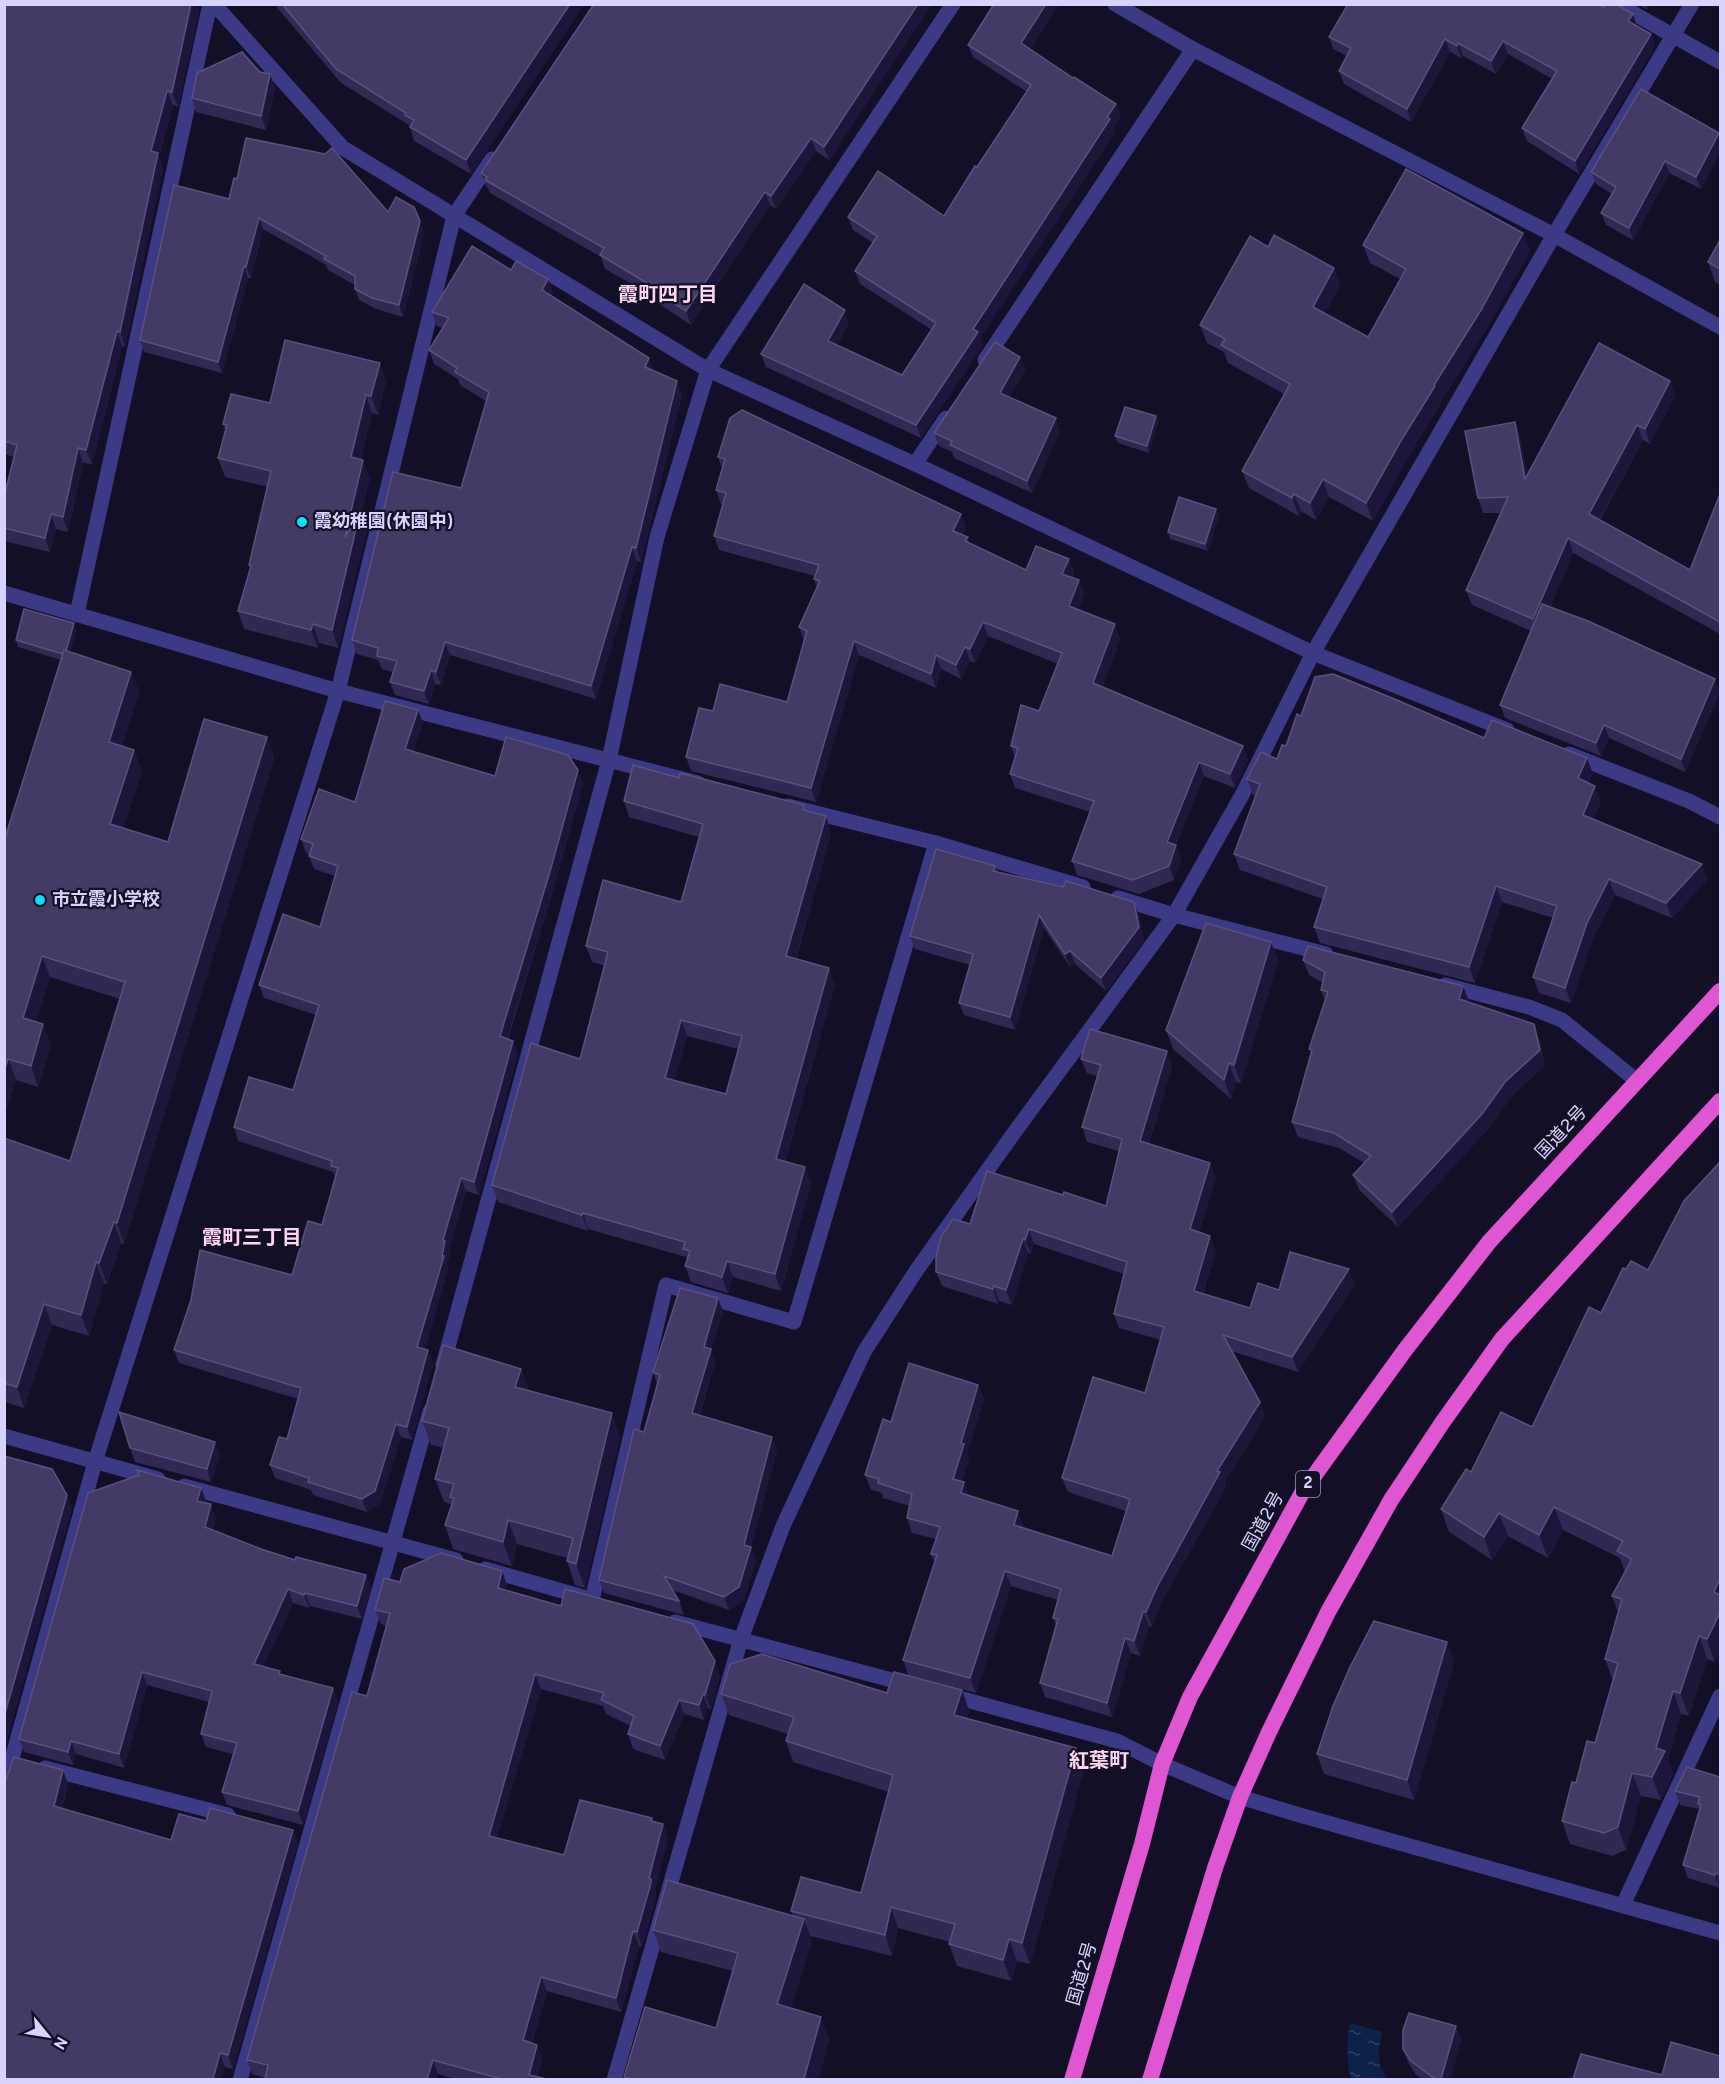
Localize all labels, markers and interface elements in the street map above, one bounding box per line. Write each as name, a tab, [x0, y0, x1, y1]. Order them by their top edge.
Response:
district label: 霞町四丁目	[618, 283, 718, 309]
place label: 霞幼稚園(休園中)	[314, 511, 453, 534]
marker: 霞幼稚園(休園中)	[295, 515, 309, 529]
place label: 市立霞小学校	[52, 889, 160, 912]
marker: 市立霞小学校	[33, 893, 47, 907]
street label: 国道2号	[1531, 1101, 1593, 1165]
district label: 霞町三丁目	[202, 1226, 302, 1252]
road number: 2	[1296, 1471, 1320, 1497]
street label: 国道2号	[1238, 1488, 1290, 1556]
district label: 紅葉町	[1069, 1749, 1129, 1775]
street label: 国道2号	[1063, 1940, 1103, 2008]
north arrow	[18, 2006, 78, 2066]
text: N	[48, 2033, 71, 2052]

